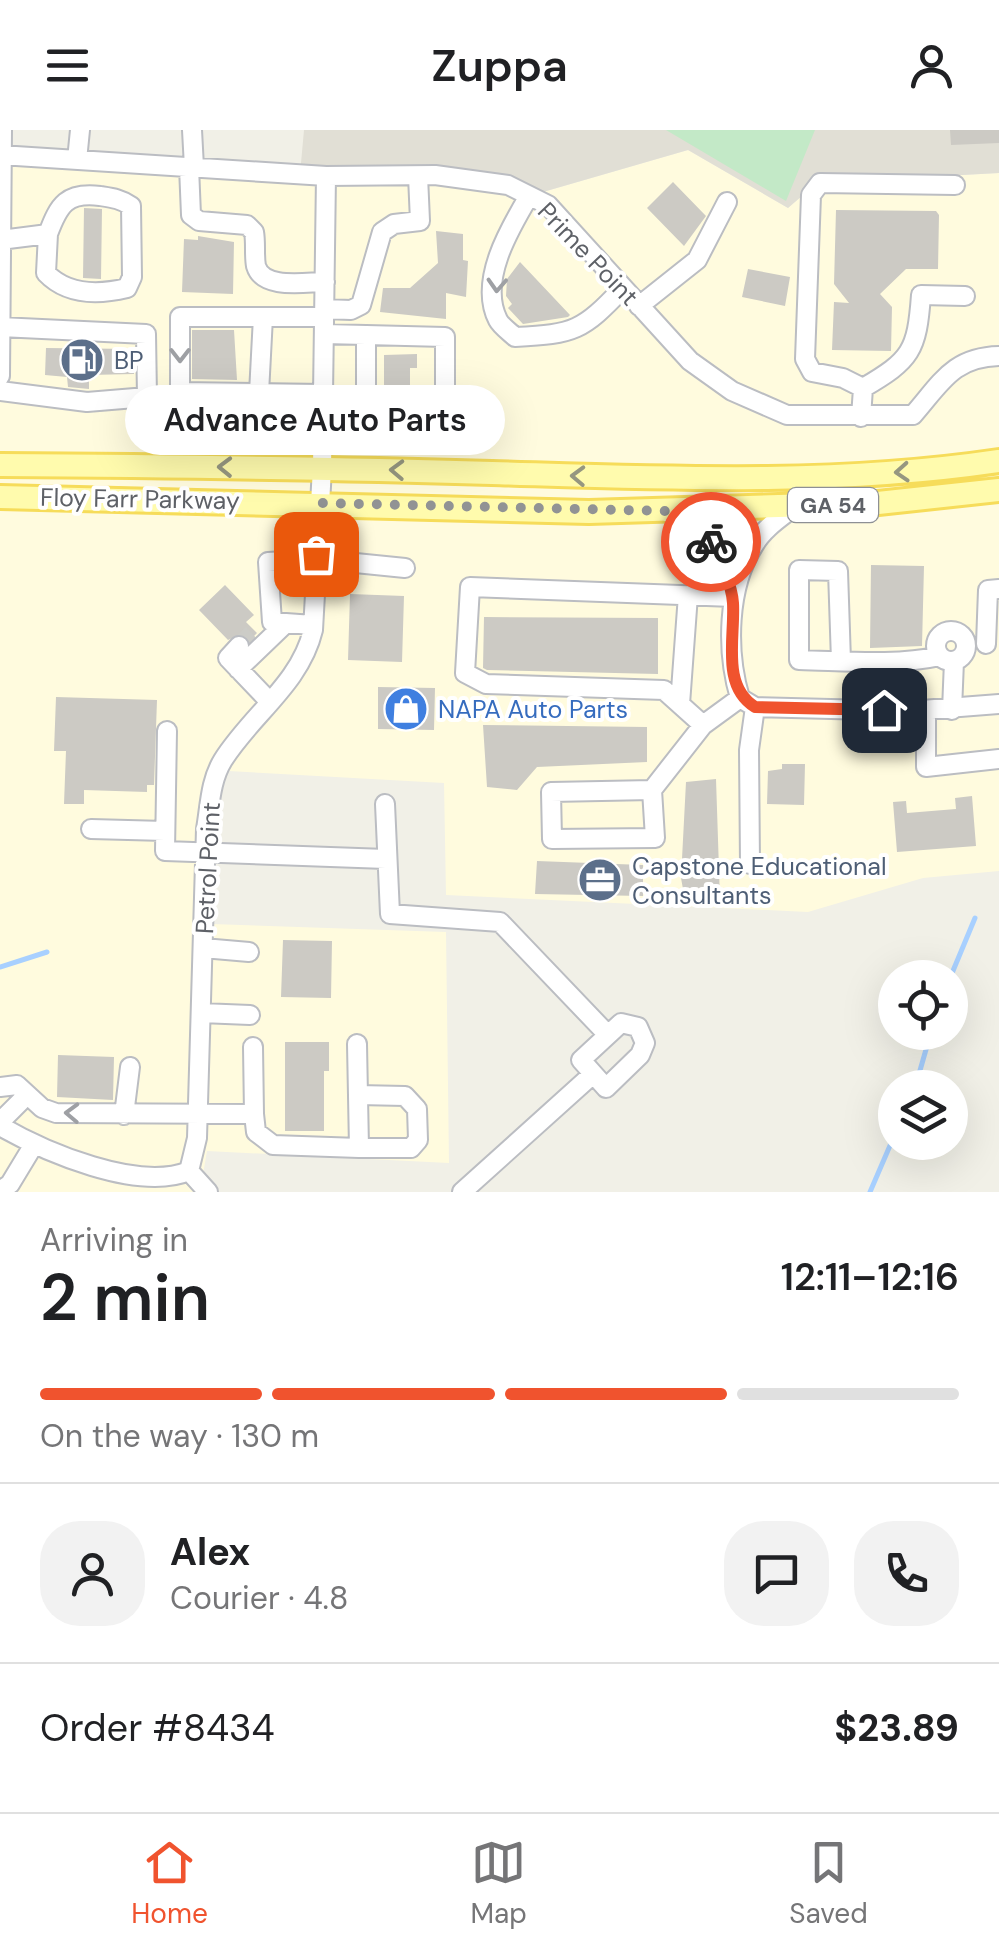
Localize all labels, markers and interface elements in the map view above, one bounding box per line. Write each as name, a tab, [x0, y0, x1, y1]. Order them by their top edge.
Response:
text: Zuppa	[431, 36, 568, 95]
icon: menu	[40, 38, 95, 93]
icon: person	[904, 38, 959, 93]
street label: Prime Point	[530, 195, 646, 313]
one-way arrow	[487, 278, 508, 294]
fuel station icon: BP	[59, 337, 105, 383]
place label: BP	[114, 344, 144, 377]
one-way arrow	[169, 348, 191, 363]
callout: Advance Auto Parts	[126, 384, 506, 454]
text: Advance Auto Parts	[163, 399, 467, 441]
one-way arrow	[216, 456, 232, 478]
one-way arrow	[388, 460, 404, 481]
one-way arrow	[894, 461, 910, 482]
one-way arrow	[569, 465, 585, 486]
street label: Floy Farr Parkway	[40, 481, 240, 517]
road number: GA 54	[788, 488, 878, 522]
courier	[661, 492, 761, 592]
pin	[274, 512, 359, 597]
icon: bike	[684, 515, 739, 570]
icon: bag	[289, 527, 344, 582]
pin	[842, 668, 927, 753]
icon: home	[857, 683, 912, 738]
shop icon: NAPA Auto Parts	[383, 686, 429, 732]
place label: NAPA Auto Parts	[438, 693, 628, 726]
street label: Petrol Point	[188, 801, 228, 935]
place label: Capstone Educational Consultants	[632, 850, 886, 912]
office icon: Capstone Educational Consultants	[577, 857, 623, 903]
map controls	[878, 960, 968, 1160]
button: locate	[878, 960, 968, 1050]
button: layers	[878, 1070, 968, 1160]
one-way arrow	[64, 1103, 80, 1124]
text: Arriving in	[40, 1219, 188, 1261]
text: 12:11–12:16	[781, 1252, 959, 1302]
text: 2 min	[40, 1256, 210, 1340]
text: On the way · 130 m	[40, 1415, 319, 1457]
button: person	[40, 1521, 145, 1626]
button: chat	[724, 1521, 829, 1626]
button: phone	[854, 1521, 959, 1626]
text: Alex	[170, 1527, 250, 1577]
text: Courier · 4.8	[170, 1577, 348, 1619]
text: Order #8434	[40, 1703, 275, 1753]
text: $23.89	[834, 1703, 959, 1753]
tab: Home	[131, 1835, 208, 1932]
tab: Map	[470, 1835, 527, 1932]
tab: Saved	[789, 1835, 868, 1932]

